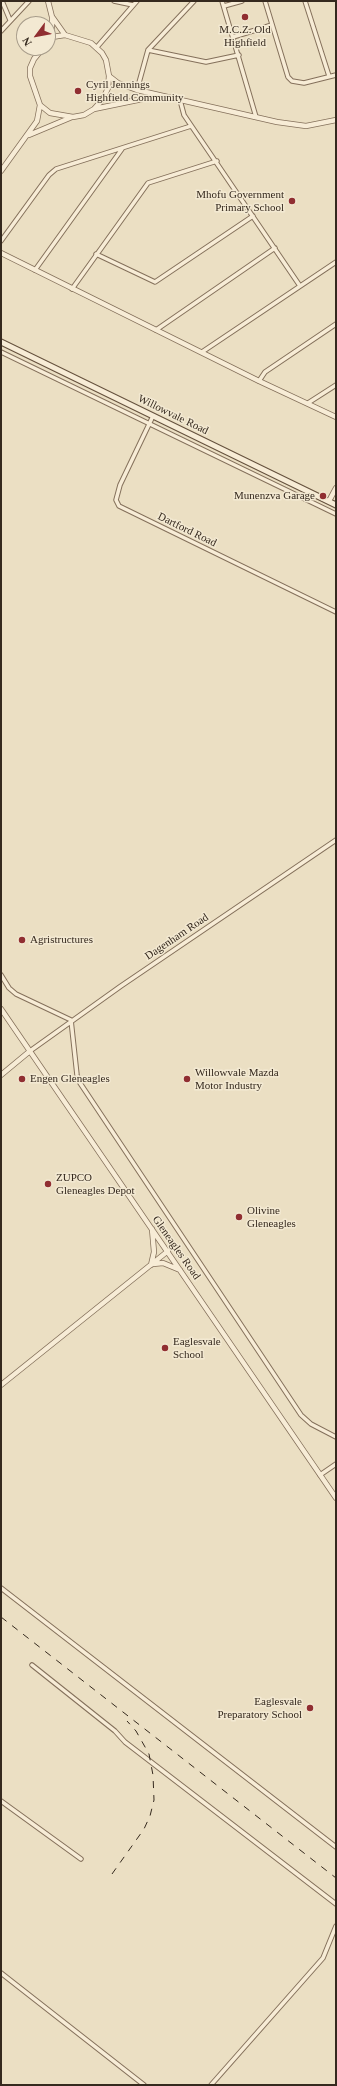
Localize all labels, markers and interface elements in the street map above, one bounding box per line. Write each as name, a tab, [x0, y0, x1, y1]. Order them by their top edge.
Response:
marker: M.C.Z. Old Highfield	[240, 12, 250, 22]
north arrow	[16, 16, 56, 56]
place label: M.C.Z. Old Highfield	[219, 23, 271, 49]
text: N	[19, 35, 34, 48]
place label: Cyril Jennings Highfield Community	[86, 78, 183, 104]
marker: Cyril Jennings Highfield Community	[73, 86, 83, 96]
place label: Mhofu Government Primary School	[196, 188, 284, 214]
marker: Mhofu Government Primary School	[287, 196, 297, 206]
street label: Willowvale Road	[136, 392, 210, 438]
place label: Munenzva Garage	[234, 489, 315, 503]
marker: Munenzva Garage	[318, 491, 328, 501]
street label: Dartford Road	[155, 510, 219, 550]
street label: Dagenham Road	[143, 911, 211, 963]
place label: Agristructures	[30, 933, 93, 947]
marker: Agristructures	[17, 935, 27, 945]
place label: Willowvale Mazda Motor Industry	[195, 1066, 279, 1092]
place label: Engen Gleneagles	[30, 1072, 110, 1086]
marker: Engen Gleneagles	[17, 1074, 27, 1084]
marker: Willowvale Mazda Motor Industry	[182, 1074, 192, 1084]
place label: ZUPCO Gleneagles Depot	[56, 1171, 134, 1197]
marker: ZUPCO Gleneagles Depot	[43, 1179, 53, 1189]
place label: Olivine Gleneagles	[247, 1204, 296, 1230]
marker: Olivine Gleneagles	[234, 1212, 244, 1222]
street label: Gleneagles Road	[149, 1214, 203, 1282]
place label: Eaglesvale School	[173, 1335, 221, 1361]
marker: Eaglesvale School	[160, 1343, 170, 1353]
place label: Eaglesvale Preparatory School	[217, 1695, 302, 1721]
marker: Eaglesvale Preparatory School	[305, 1703, 315, 1713]

